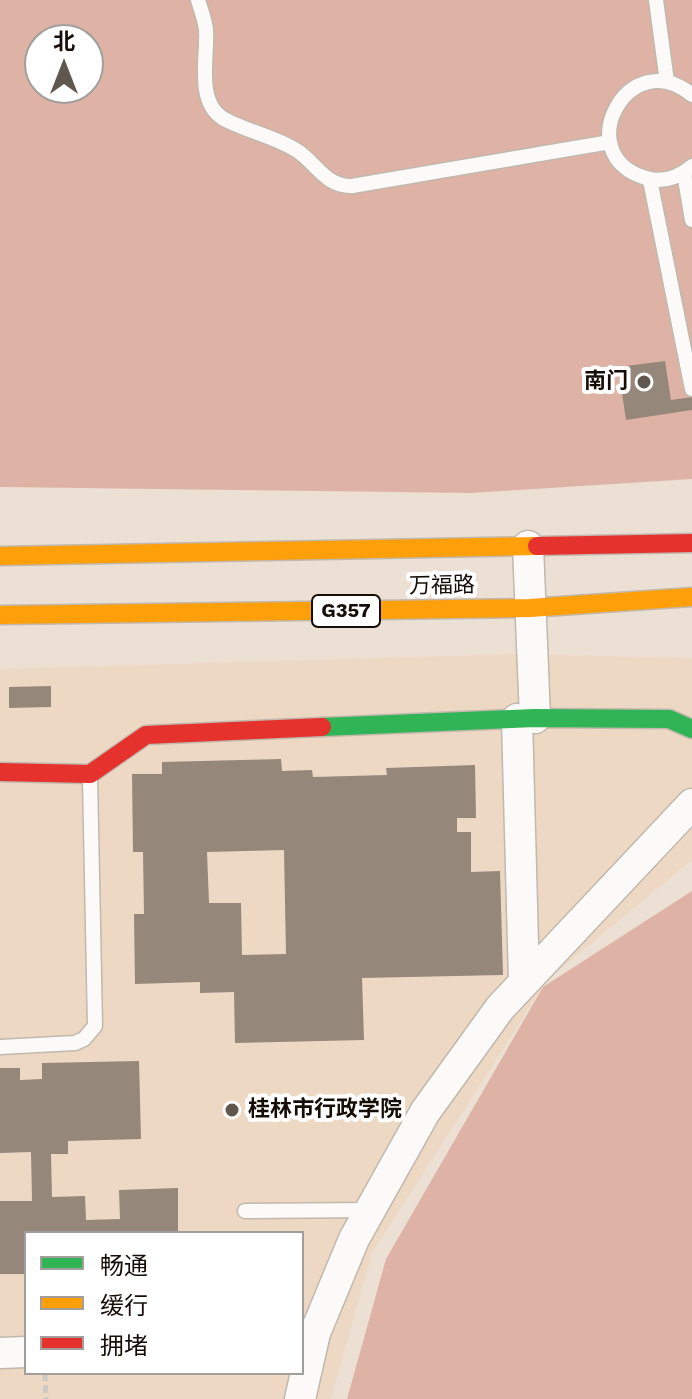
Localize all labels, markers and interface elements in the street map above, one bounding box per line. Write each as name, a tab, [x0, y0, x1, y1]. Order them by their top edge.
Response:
north arrow	[24, 24, 104, 104]
text: 北	[53, 29, 75, 54]
place label: 南门	[584, 369, 628, 395]
marker: 南门	[635, 373, 653, 391]
street label: 万福路	[409, 572, 475, 600]
road number: G357	[312, 595, 380, 627]
place label: 桂林市行政学院	[248, 1097, 402, 1123]
marker: 桂林市行政学院	[223, 1101, 241, 1119]
legend	[24, 1231, 304, 1375]
text: 畅通	[100, 1252, 148, 1280]
text: 缓行	[100, 1292, 148, 1320]
text: 拥堵	[100, 1332, 148, 1360]

